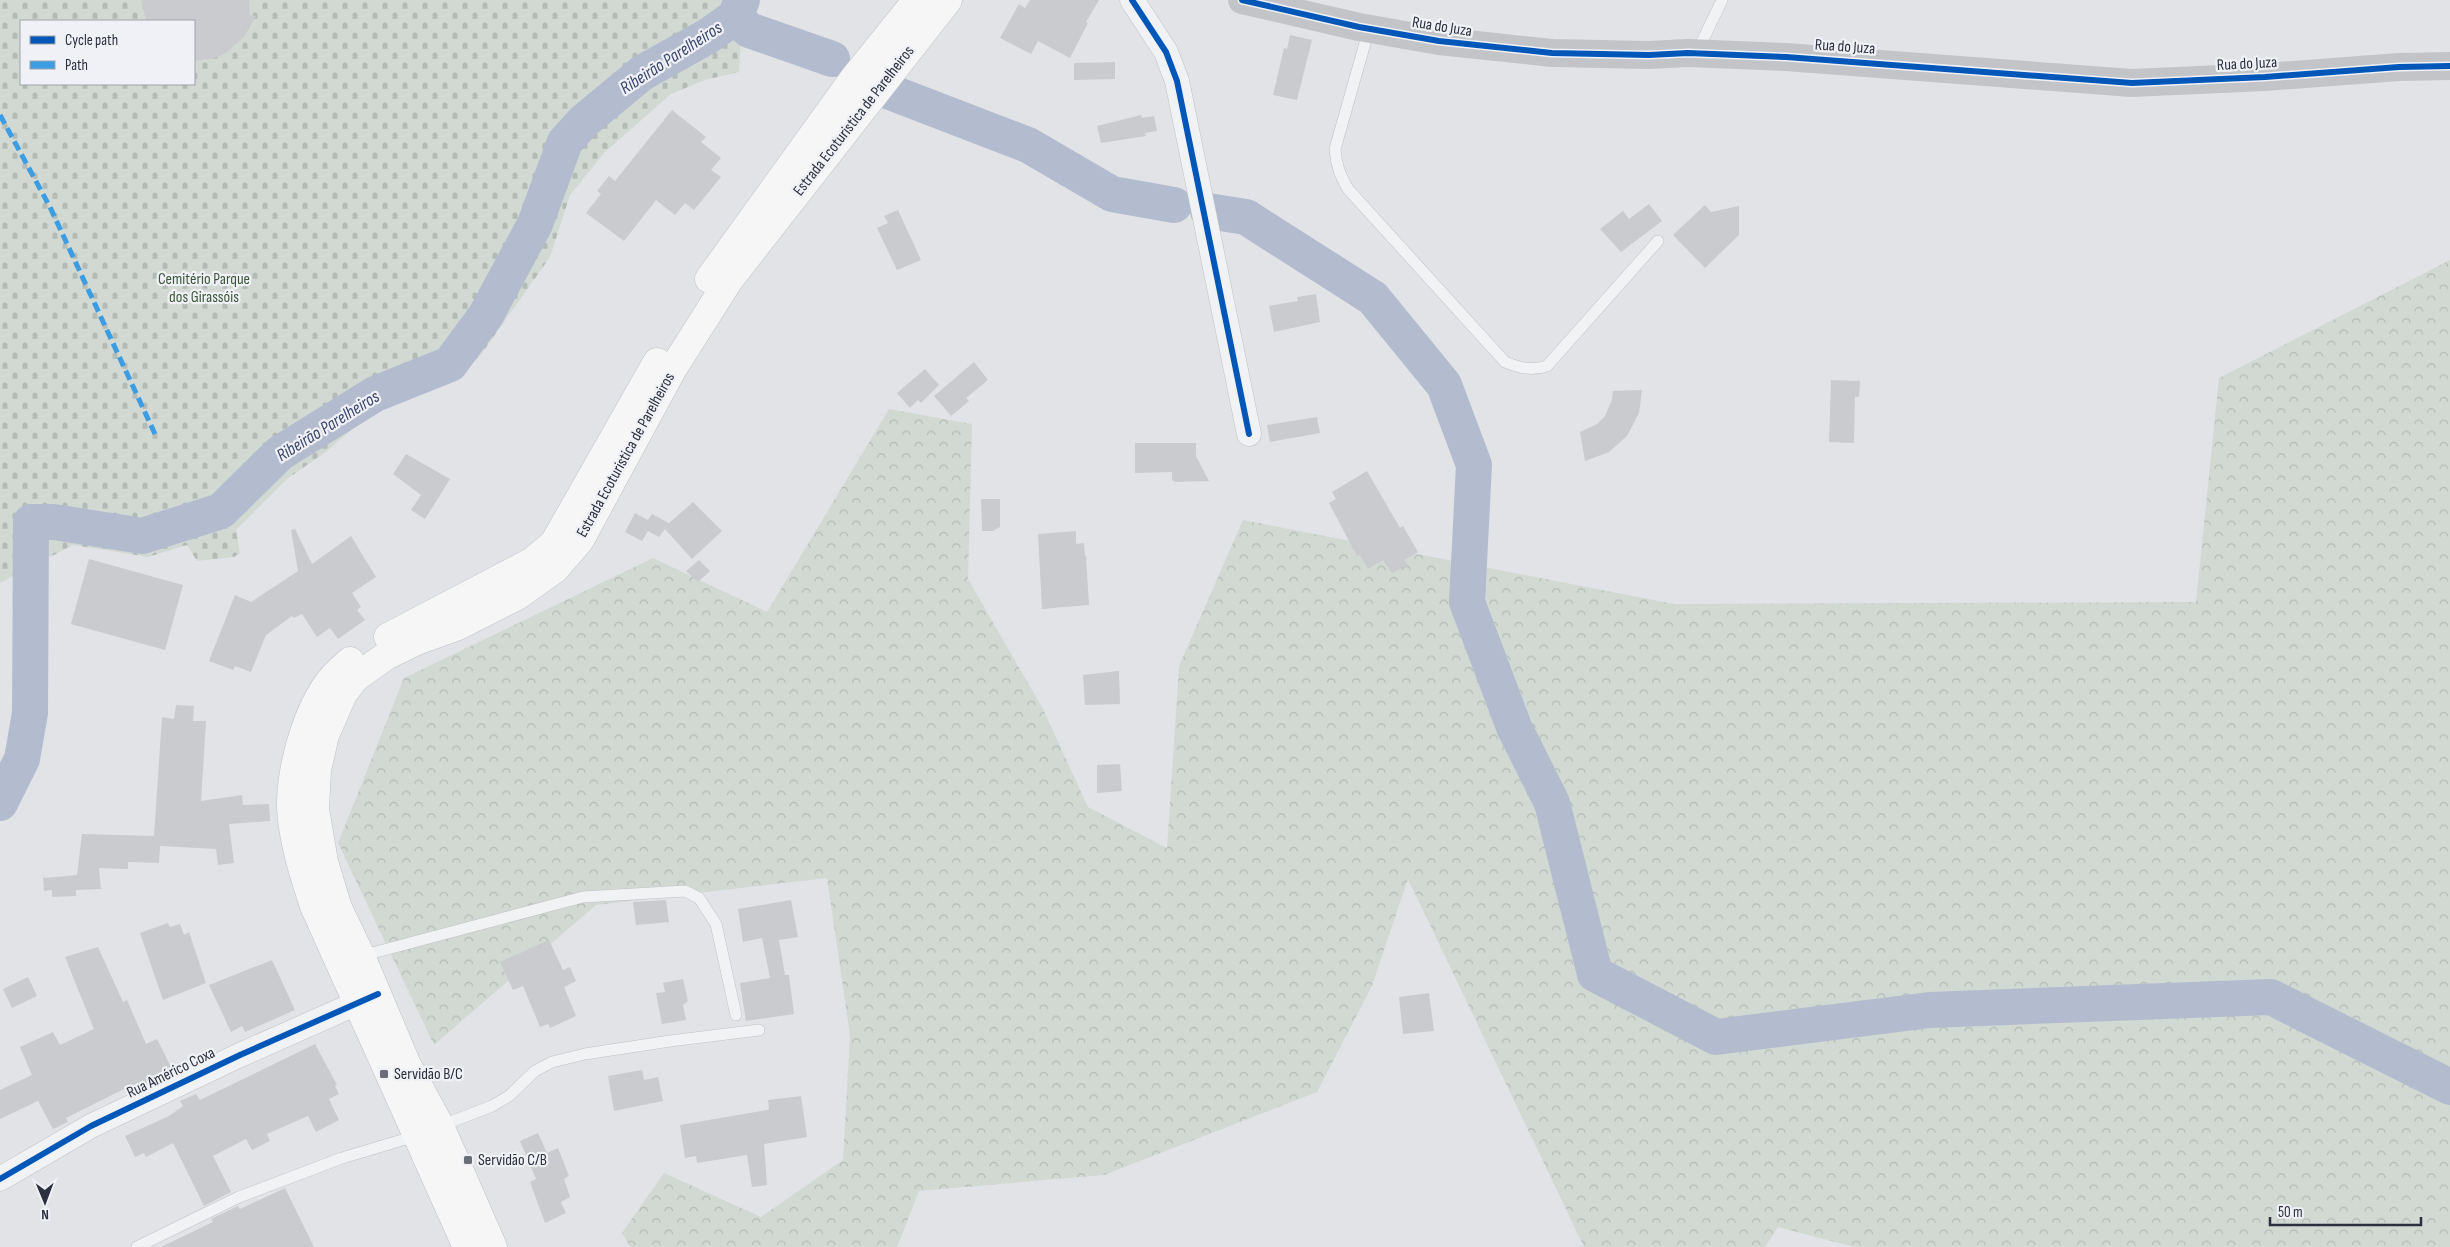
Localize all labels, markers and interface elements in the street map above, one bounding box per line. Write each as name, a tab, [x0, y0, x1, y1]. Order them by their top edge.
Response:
street label: Rua do Juza	[1411, 13, 1473, 41]
water label: Ribeirão Parelheiros	[616, 17, 726, 99]
legend	[20, 20, 195, 85]
text: Cycle path	[65, 31, 118, 50]
street label: Rua do Juza	[1814, 35, 1876, 59]
street label: Estrada Ecoturistica de Parelheiros	[789, 42, 919, 200]
street label: Rua do Juza	[2216, 53, 2278, 75]
text: Path	[65, 56, 88, 75]
park label: Cemitério Parque dos Girassóis	[158, 270, 250, 307]
street label: Estrada Ecoturistica de Parelheiros	[573, 369, 679, 541]
water label: Ribeirão Parelheiros	[273, 386, 384, 466]
street label: Rua Américo Coxa	[124, 1043, 218, 1103]
place label: Servidão B/C	[394, 1065, 463, 1084]
marker: Servidão B/C	[378, 1068, 390, 1080]
place label: Servidão C/B	[478, 1151, 547, 1170]
marker: Servidão C/B	[462, 1154, 474, 1166]
north arrow	[20, 1177, 70, 1227]
scale bar	[2270, 1194, 2421, 1226]
text: 50 m	[2278, 1203, 2303, 1222]
text: N	[41, 1206, 49, 1223]

